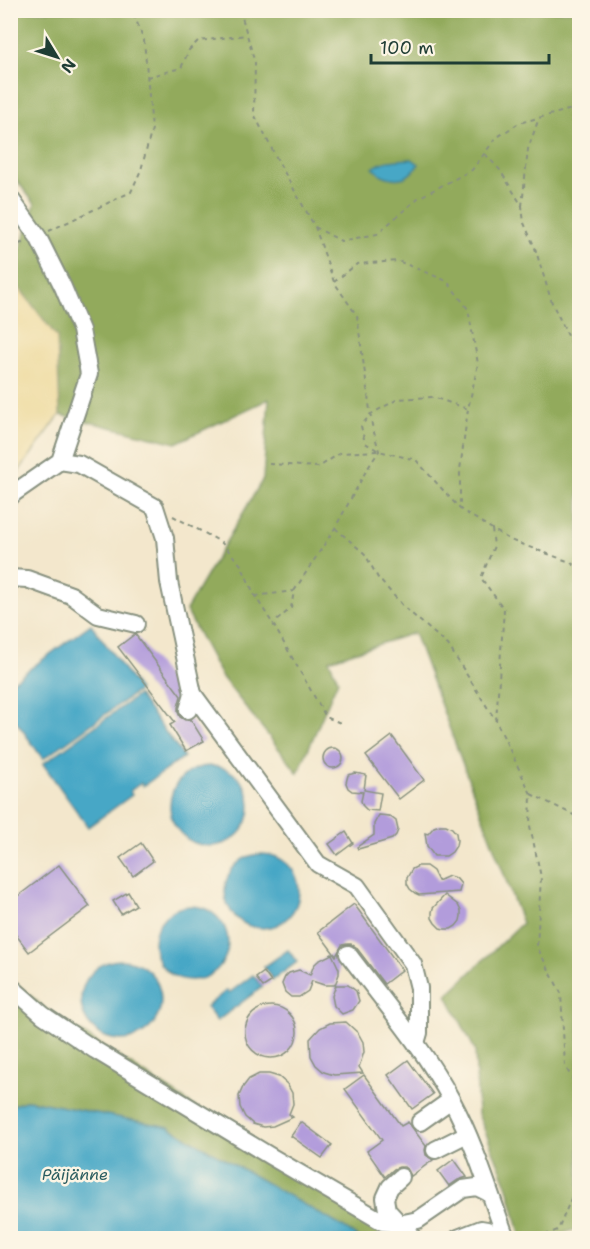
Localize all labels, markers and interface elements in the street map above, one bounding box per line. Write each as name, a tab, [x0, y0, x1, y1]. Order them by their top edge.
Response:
north arrow	[27, 27, 87, 87]
scale bar	[371, 27, 550, 65]
text: 100 m	[380, 36, 434, 60]
text: N	[56, 54, 81, 77]
water label: Päijänne	[42, 1164, 108, 1185]

